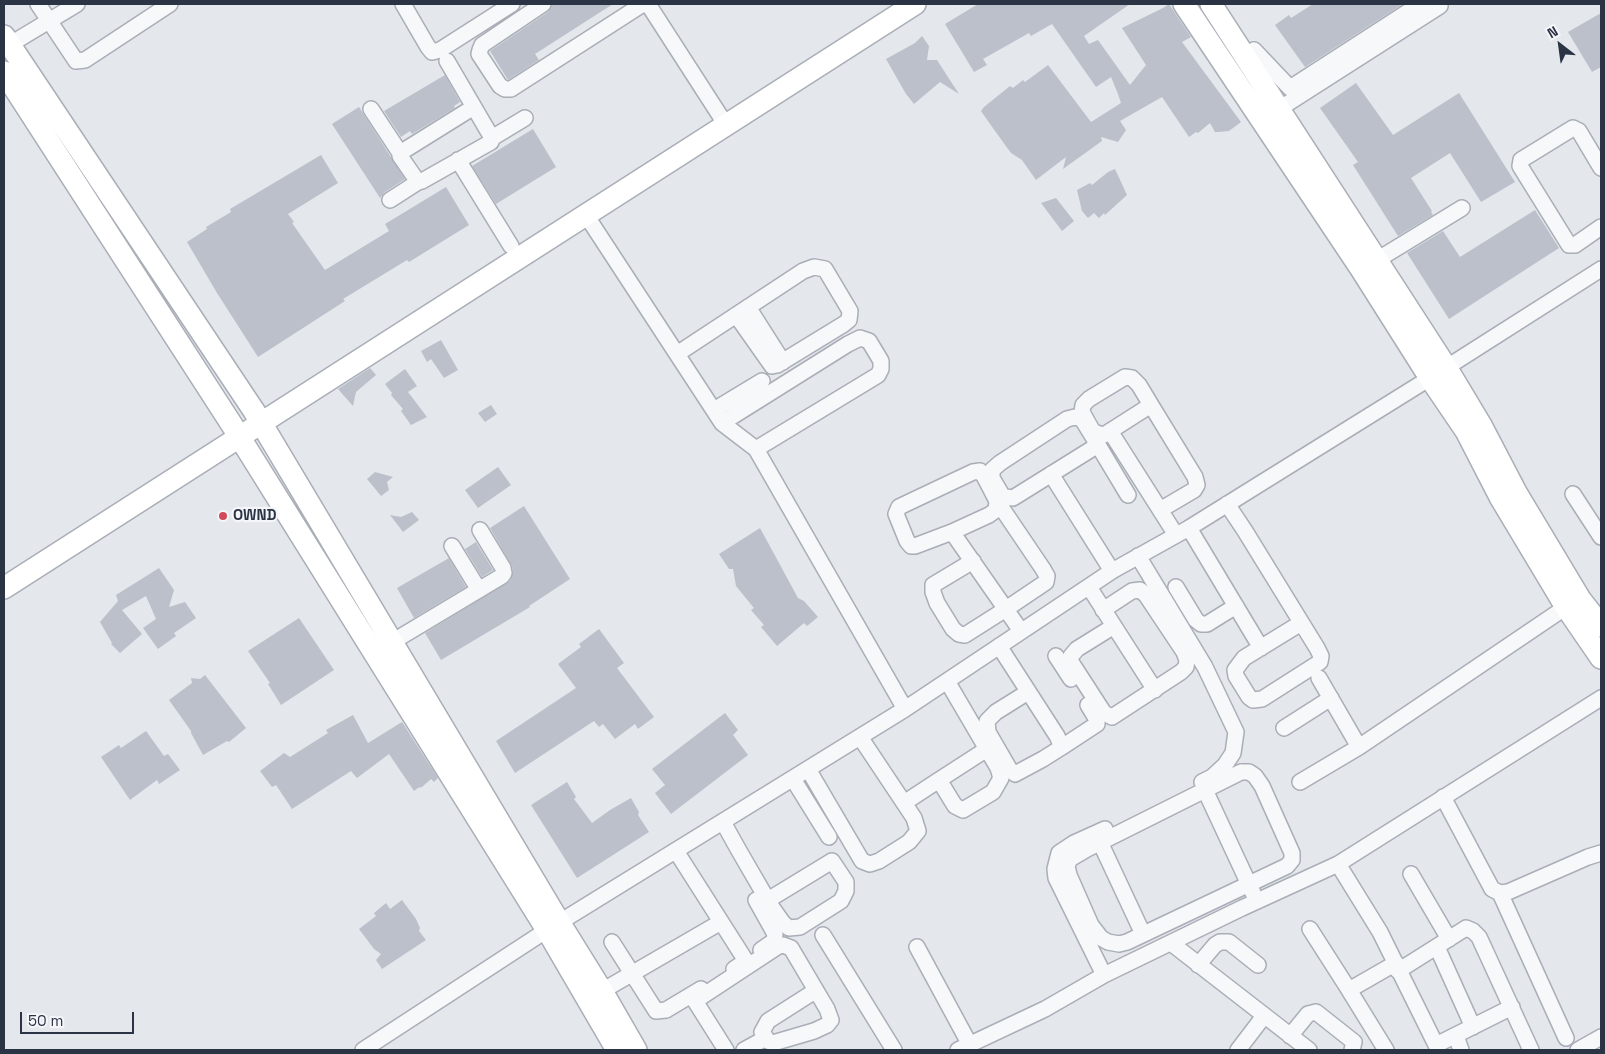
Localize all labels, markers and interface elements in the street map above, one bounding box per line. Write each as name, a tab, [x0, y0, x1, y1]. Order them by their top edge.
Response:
north arrow	[1535, 20, 1585, 70]
text: N	[1544, 22, 1561, 42]
place label: OWND	[233, 507, 277, 525]
marker: OWND	[217, 510, 229, 522]
scale bar	[22, 1002, 136, 1034]
text: 50 m	[28, 1011, 63, 1030]

